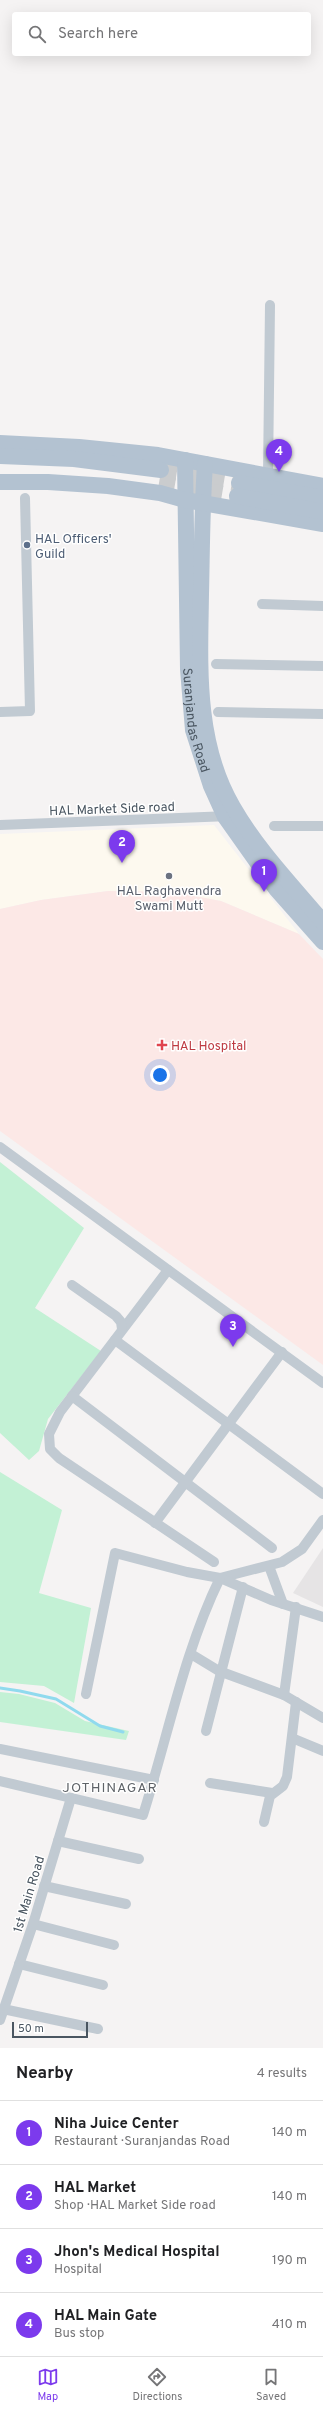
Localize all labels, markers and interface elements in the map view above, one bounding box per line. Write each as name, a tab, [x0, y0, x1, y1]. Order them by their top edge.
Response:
search box	[12, 12, 311, 56]
icon: search	[26, 23, 48, 45]
text: Search here	[58, 25, 138, 44]
pin: 4	[266, 439, 292, 472]
place label: HAL Officers' Guild	[35, 532, 112, 563]
marker: HAL Officers' Guild	[22, 540, 32, 550]
street label: Suranjandas Road	[178, 667, 212, 775]
street label: HAL Market Side road	[49, 800, 175, 820]
pin: 2	[109, 830, 135, 863]
pin: 1	[251, 859, 277, 892]
marker: HAL Raghavendra Swami Mutt	[164, 871, 174, 881]
place label: HAL Raghavendra Swami Mutt	[117, 884, 221, 915]
marker: HAL Hospital	[156, 1039, 168, 1051]
place label: HAL Hospital	[171, 1039, 247, 1055]
your location	[150, 1065, 170, 1085]
pin: 3	[220, 1314, 246, 1347]
district label: JOTHINAGAR	[62, 1780, 158, 1797]
street label: 1st Main Road	[11, 1854, 49, 1935]
scale bar	[12, 2020, 88, 2039]
text: 50 m	[18, 2022, 44, 2036]
text: Nearby	[16, 2063, 73, 2085]
text: 4 results	[257, 2066, 307, 2082]
text: Niha Juice Center	[54, 2115, 179, 2134]
text: 1	[26, 2125, 32, 2141]
text: 140 m	[272, 2125, 307, 2141]
text: Restaurant · Suranjandas Road	[54, 2134, 230, 2150]
text: HAL Market	[54, 2179, 136, 2198]
text: 2	[25, 2189, 33, 2205]
text: 140 m	[272, 2189, 307, 2205]
text: Shop · HAL Market Side road	[54, 2198, 216, 2214]
text: Jhon's Medical Hospital	[54, 2243, 220, 2262]
text: 3	[25, 2253, 33, 2269]
text: 190 m	[272, 2253, 307, 2269]
text: Hospital	[54, 2262, 102, 2278]
text: HAL Main Gate	[54, 2307, 157, 2326]
text: 4	[25, 2317, 33, 2333]
text: 410 m	[272, 2317, 307, 2333]
text: Bus stop	[54, 2326, 104, 2342]
tab: Map	[37, 2366, 59, 2404]
tab: Directions	[132, 2366, 182, 2404]
tab: Saved	[256, 2366, 286, 2404]

